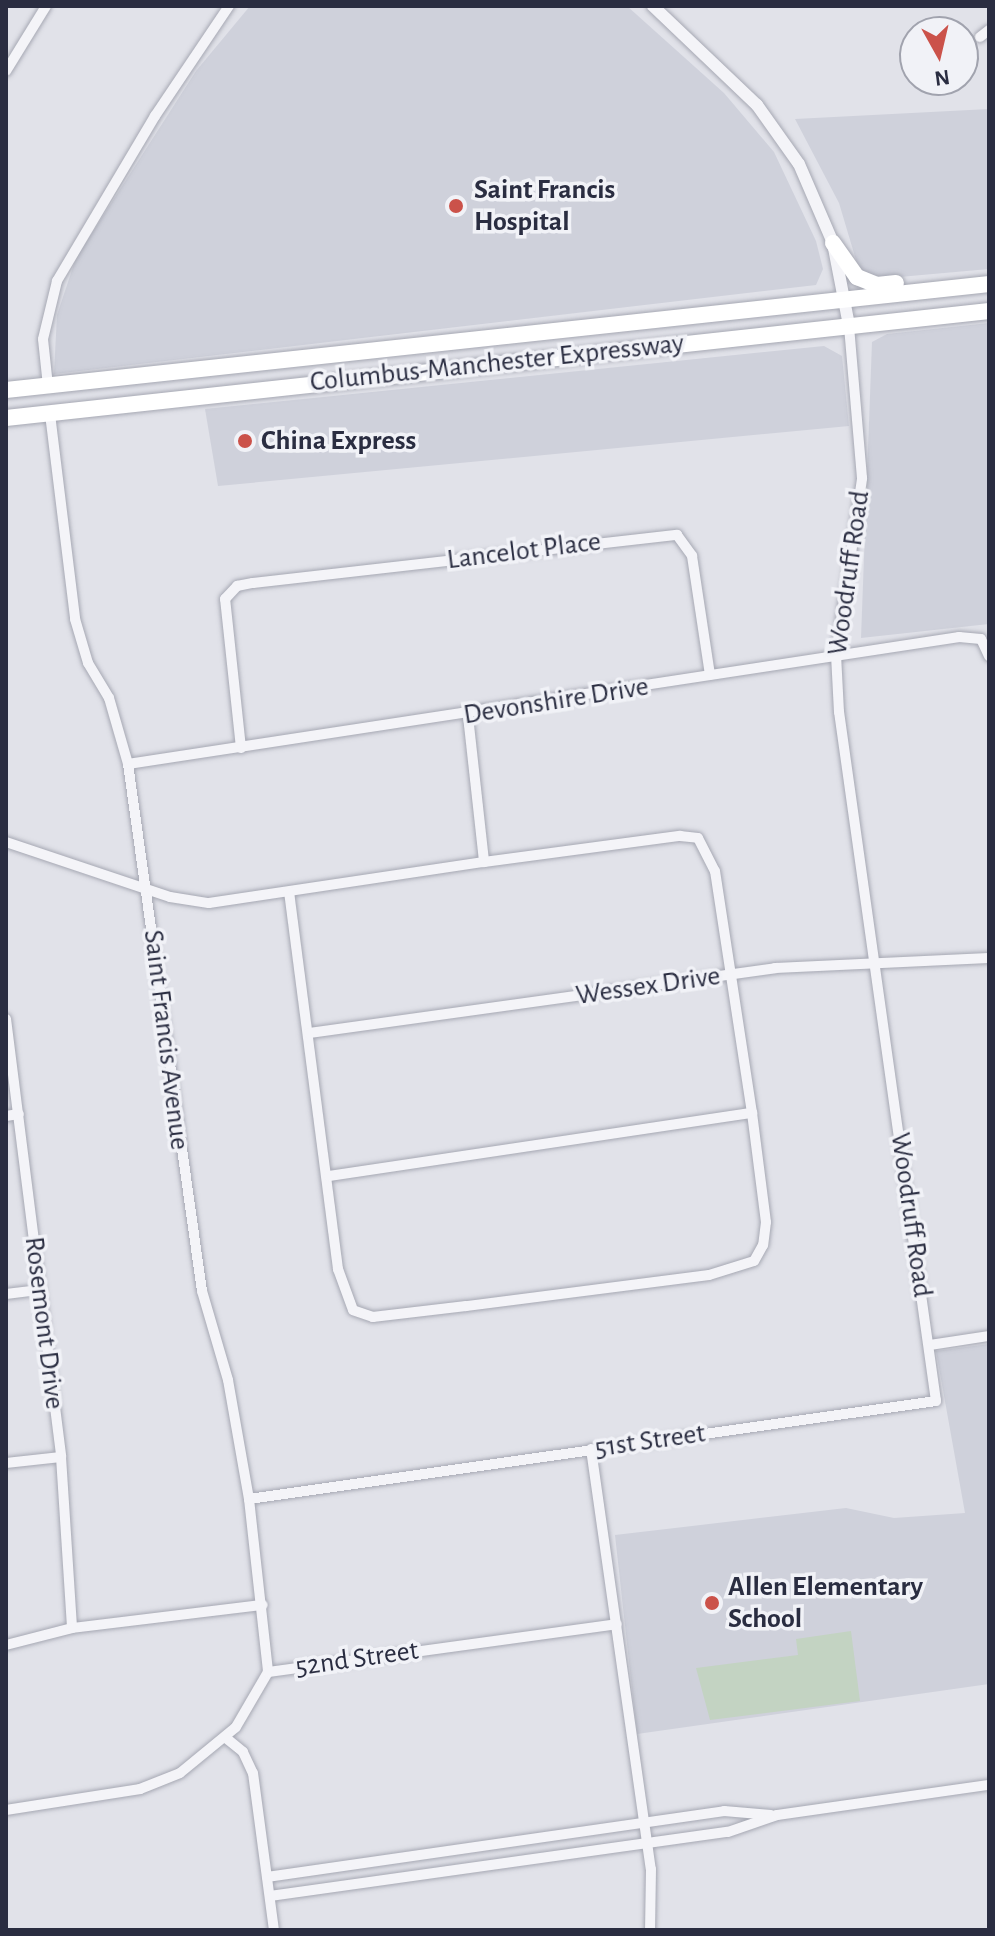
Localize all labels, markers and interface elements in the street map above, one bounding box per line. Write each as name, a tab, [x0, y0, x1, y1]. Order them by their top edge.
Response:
north arrow	[899, 16, 979, 96]
text: N	[933, 66, 951, 90]
place label: Saint Francis Hospital	[474, 173, 615, 239]
marker: Saint Francis Hospital	[445, 195, 467, 217]
street label: Columbus-Manchester Expressway	[308, 327, 686, 399]
place label: China Express	[261, 424, 416, 458]
marker: China Express	[236, 432, 254, 450]
street label: Woodruff Road	[821, 488, 877, 658]
street label: Lancelot Place	[445, 525, 603, 577]
street label: Devonshire Drive	[461, 670, 651, 732]
street label: Saint Francis Avenue	[136, 928, 196, 1152]
street label: Wessex Drive	[574, 959, 722, 1013]
street label: Woodruff Road	[883, 1130, 939, 1300]
street label: Rosemont Drive	[17, 1235, 71, 1411]
street label: 51st Street	[593, 1417, 707, 1465]
place label: Allen Elementary School	[728, 1570, 923, 1636]
marker: Allen Elementary School	[703, 1594, 721, 1612]
street label: 52nd Street	[293, 1634, 421, 1684]

